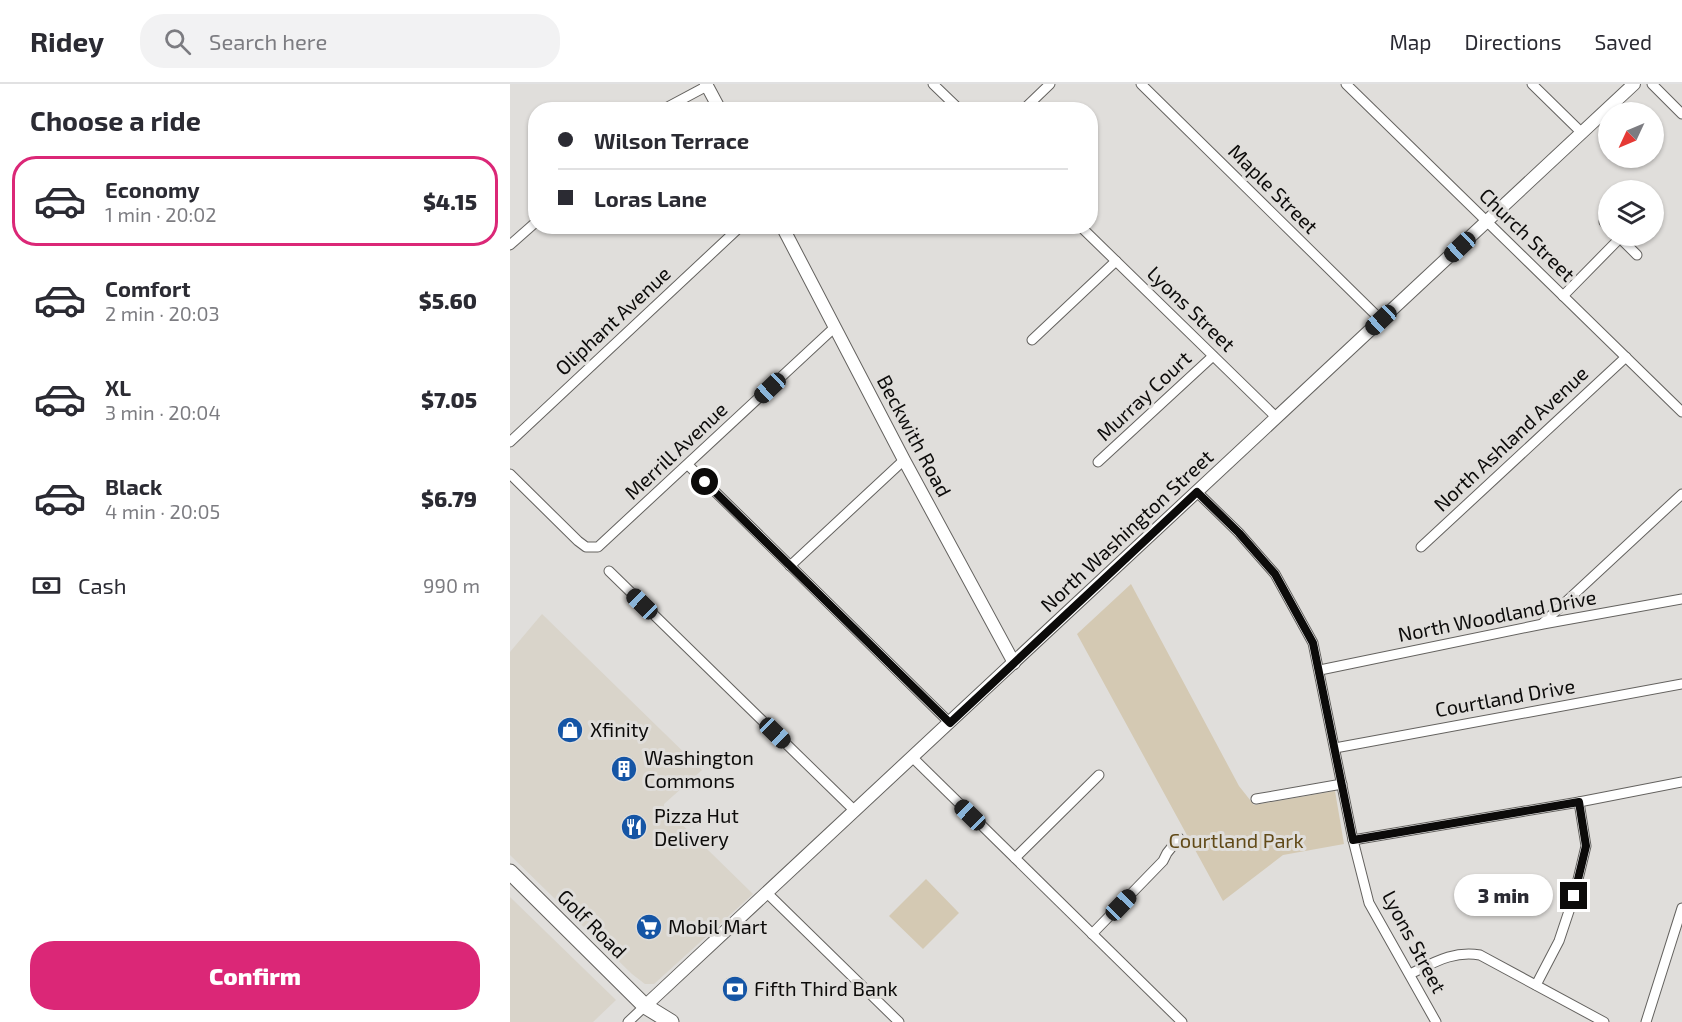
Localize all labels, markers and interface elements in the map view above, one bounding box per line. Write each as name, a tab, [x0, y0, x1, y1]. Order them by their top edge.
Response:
search box	[140, 14, 560, 68]
text: Ridey	[30, 24, 104, 58]
icon: search	[161, 25, 194, 58]
text: Search here	[209, 28, 327, 54]
text: Map	[1389, 29, 1432, 54]
text: Directions	[1465, 29, 1561, 54]
text: Saved	[1594, 29, 1652, 54]
north arrow	[1598, 102, 1664, 168]
map controls	[1598, 102, 1664, 246]
text: Choose a ride	[30, 104, 201, 136]
text: Wilson Terrace	[594, 127, 749, 153]
street label: Maple Street	[1224, 138, 1324, 238]
icon: car	[33, 174, 87, 228]
text: Economy	[105, 176, 200, 202]
button: layers	[1598, 180, 1664, 246]
street label: Church Street	[1475, 183, 1581, 286]
text: Loras Lane	[594, 185, 707, 211]
text: $4.15	[423, 188, 477, 214]
text: 1 min · 20:02	[105, 202, 216, 226]
car	[1441, 228, 1479, 266]
street label: Oliphant Avenue	[550, 261, 675, 380]
street label: Lyons Street	[1143, 261, 1241, 356]
icon: car	[33, 273, 87, 327]
text: Comfort	[105, 275, 190, 301]
text: $5.60	[419, 287, 477, 313]
text: 2 min · 20:03	[105, 301, 220, 325]
car	[1362, 301, 1400, 339]
street label: Murray Court	[1091, 345, 1196, 445]
street label: North Ashland Avenue	[1428, 361, 1592, 516]
car	[751, 369, 789, 407]
street label: Beckwith Road	[873, 371, 957, 500]
icon: car	[33, 372, 87, 426]
text: XL	[105, 374, 131, 400]
text: $7.05	[421, 386, 477, 412]
street label: Merrill Avenue	[619, 397, 732, 504]
text: 3 min · 20:04	[105, 400, 221, 424]
street label: North Washington Street	[1035, 444, 1218, 616]
route start	[691, 468, 718, 495]
icon: car	[33, 471, 87, 525]
text: Black	[105, 473, 162, 499]
text: $6.79	[421, 485, 477, 511]
text: 4 min · 20:05	[105, 499, 220, 523]
icon: cash	[30, 569, 63, 602]
text: Cash	[78, 572, 127, 598]
text: 990 m	[423, 573, 480, 597]
street label: North Woodland Drive	[1396, 584, 1598, 646]
car	[623, 585, 661, 623]
street label: Courtland Drive	[1433, 673, 1577, 721]
car	[756, 714, 794, 752]
shop icon: Xfinity	[555, 715, 585, 745]
place label: Xfinity	[590, 717, 649, 741]
place label: Washington Commons	[644, 745, 754, 792]
building icon: Washington Commons	[609, 754, 639, 784]
car	[951, 796, 989, 834]
place label: Pizza Hut Delivery	[654, 803, 739, 850]
restaurant icon: Pizza Hut Delivery	[619, 812, 649, 842]
park label: Courtland Park	[1168, 828, 1304, 852]
callout: 3 min	[1454, 875, 1553, 917]
route end	[1560, 882, 1587, 909]
text: 3 min	[1478, 883, 1529, 907]
street label: Golf Road	[553, 884, 632, 963]
car	[1102, 886, 1140, 924]
street label: Lyons Street	[1378, 886, 1452, 997]
supermarket icon: Mobil Mart	[634, 912, 664, 942]
place label: Mobil Mart	[668, 914, 768, 938]
button: Confirm	[30, 941, 480, 1010]
bank icon: Fifth Third Bank	[720, 974, 750, 1004]
place label: Fifth Third Bank	[754, 976, 898, 1000]

